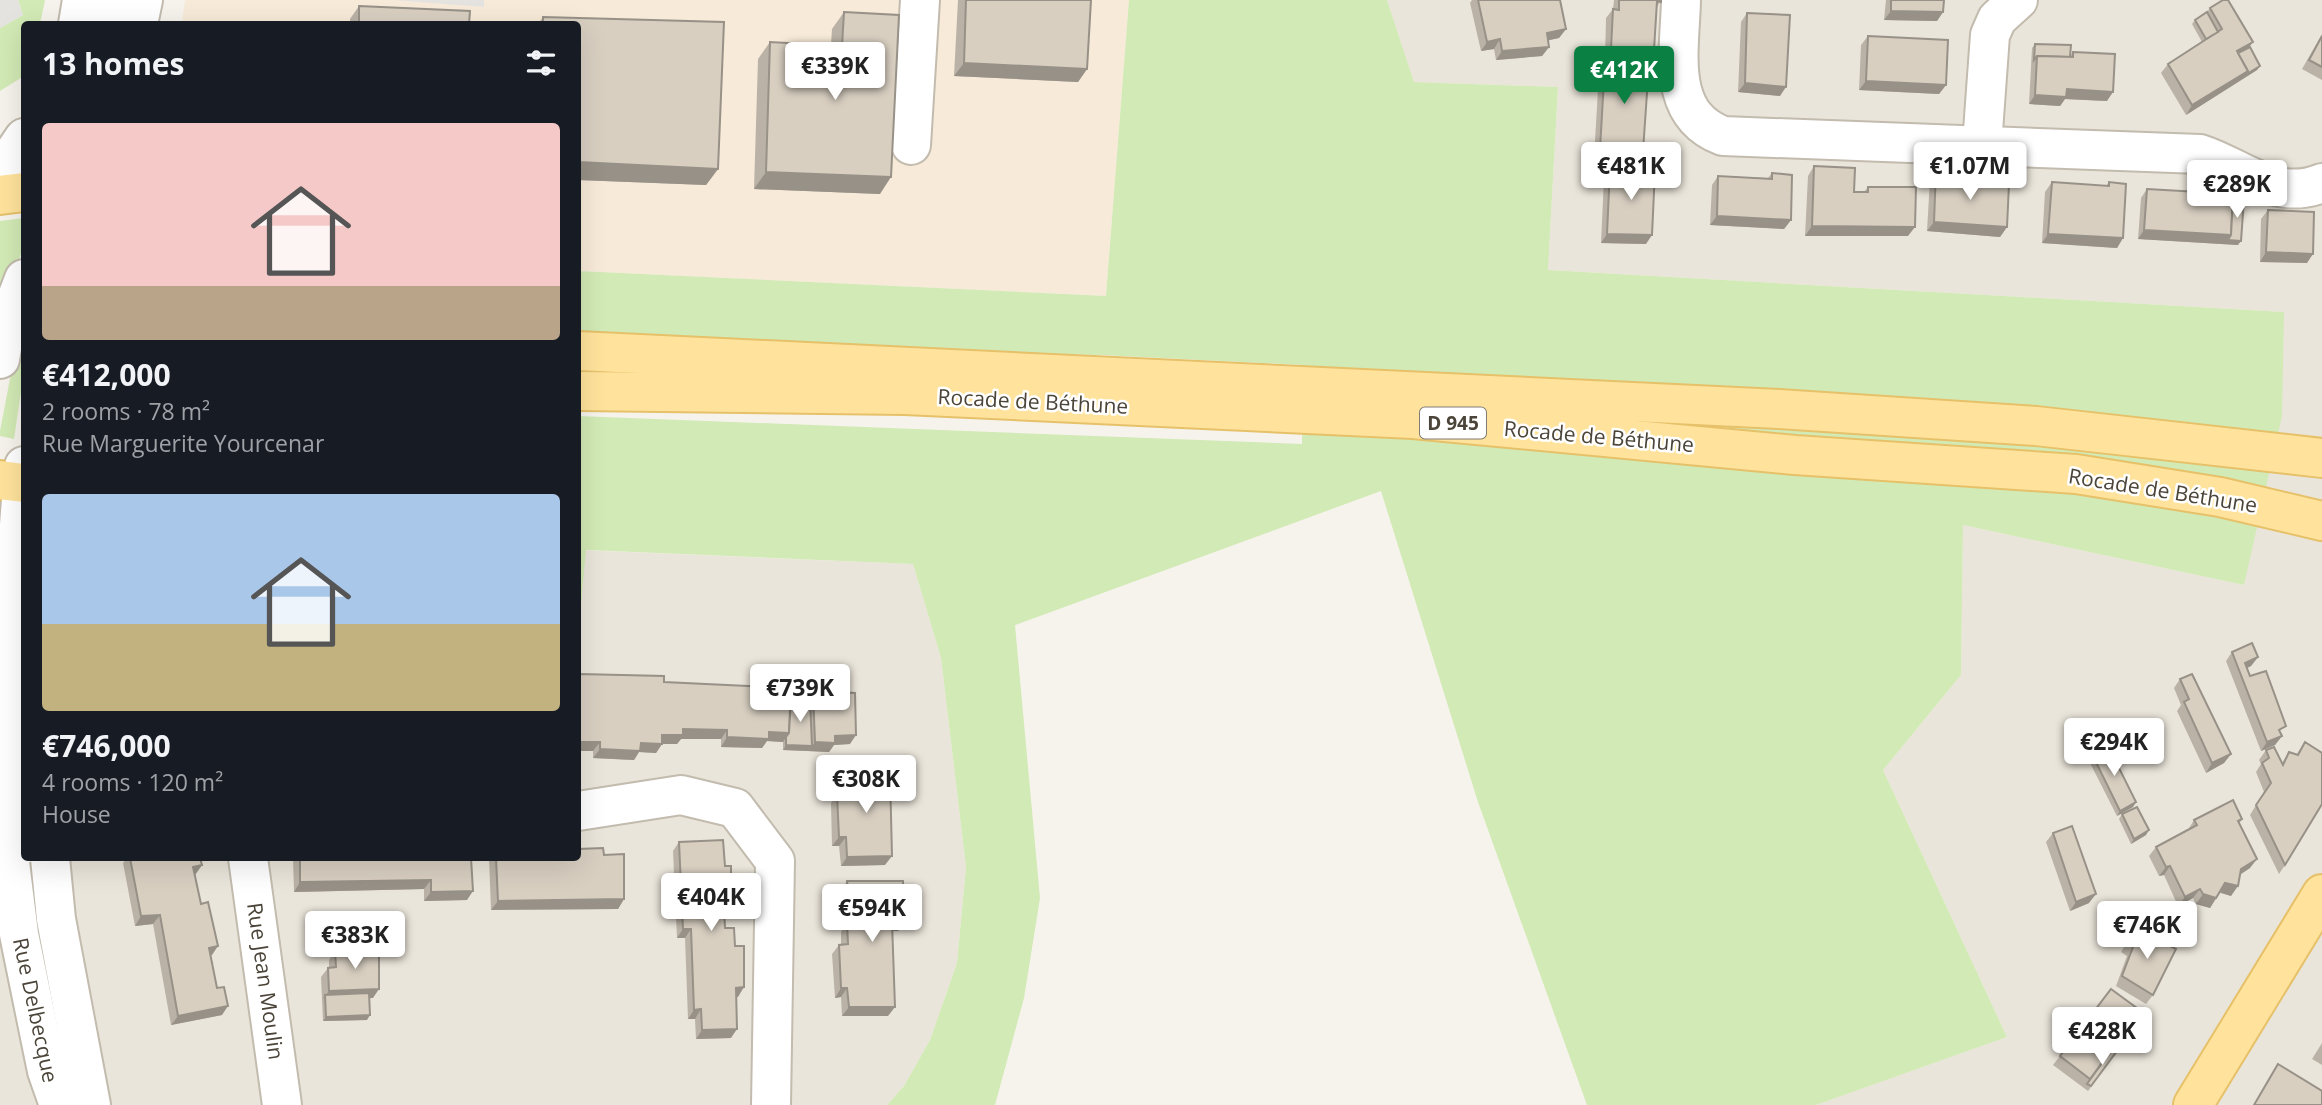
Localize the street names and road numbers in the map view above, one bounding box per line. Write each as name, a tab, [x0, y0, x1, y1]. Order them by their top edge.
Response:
street label: Rocade de Béthune	[937, 382, 1129, 420]
road number: D 945	[1420, 408, 1486, 438]
street label: Rocade de Béthune	[1503, 414, 1695, 458]
street label: Rocade de Béthune	[2067, 461, 2259, 519]
street label: Rue Jean Moulin	[241, 901, 291, 1061]
street label: Rue Delbecque	[7, 935, 65, 1085]

